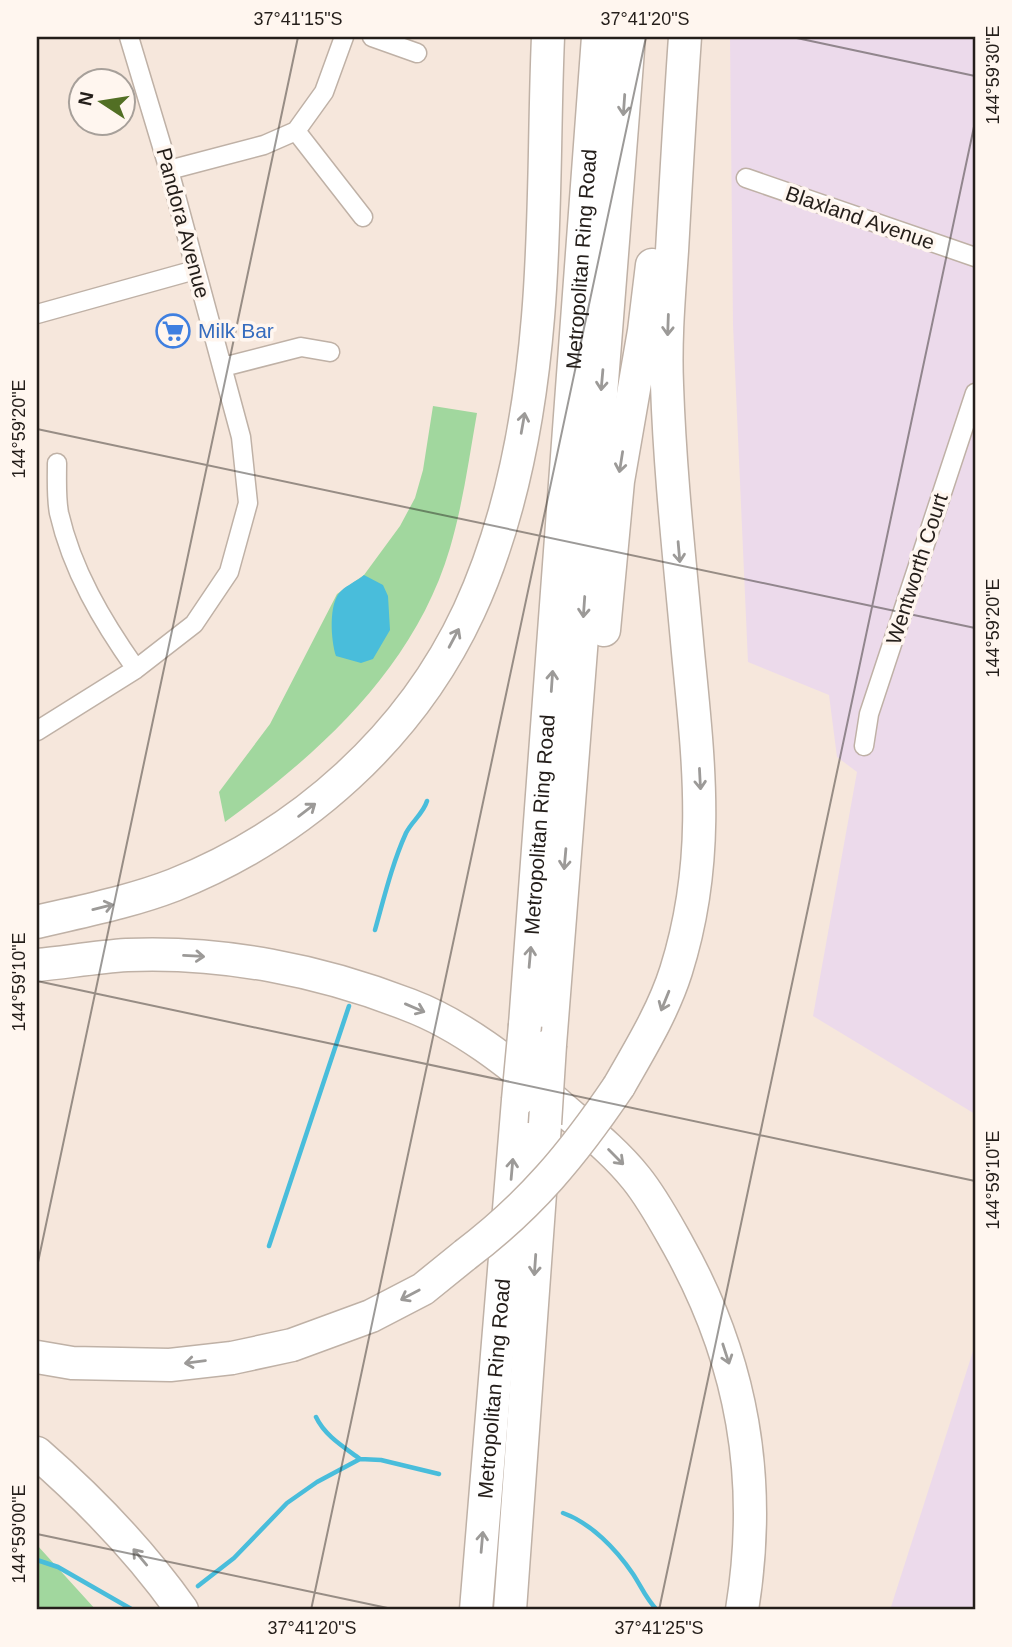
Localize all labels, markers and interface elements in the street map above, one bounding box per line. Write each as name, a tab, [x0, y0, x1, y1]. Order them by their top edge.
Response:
text: 37°41'15"S	[253, 9, 343, 29]
text: 37°41'20"S	[600, 9, 690, 29]
text: 144°59'30"E	[983, 25, 1003, 125]
north arrow	[66, 66, 136, 136]
text: N	[74, 90, 98, 107]
one-way arrow	[617, 93, 630, 116]
street label: Pandora Avenue	[152, 145, 215, 301]
street label: Metropolitan Ring Road	[561, 148, 601, 370]
street label: Blaxland Avenue	[783, 181, 938, 254]
supermarket icon: Milk Bar	[154, 312, 192, 350]
one-way arrow	[661, 313, 674, 336]
place label: Milk Bar	[198, 319, 274, 342]
one-way arrow	[595, 369, 608, 391]
text: 144°59'20"E	[9, 379, 29, 479]
one-way arrow	[517, 412, 530, 435]
one-way arrow	[614, 450, 627, 473]
street label: Wentworth Court	[881, 490, 952, 647]
one-way arrow	[673, 540, 686, 563]
text: 144°59'20"E	[983, 578, 1003, 678]
one-way arrow	[577, 595, 590, 618]
one-way arrow	[447, 629, 461, 649]
one-way arrow	[546, 671, 559, 693]
street label: Metropolitan Ring Road	[520, 714, 559, 935]
one-way arrow	[693, 767, 706, 790]
one-way arrow	[297, 802, 316, 817]
one-way arrow	[558, 847, 571, 869]
one-way arrow	[91, 899, 114, 913]
text: 144°59'10"E	[9, 932, 29, 1032]
one-way arrow	[524, 946, 537, 969]
one-way arrow	[182, 950, 205, 963]
one-way arrow	[657, 990, 670, 1012]
one-way arrow	[404, 1002, 425, 1015]
text: 144°59'10"E	[983, 1130, 1003, 1230]
one-way arrow	[607, 1148, 624, 1165]
one-way arrow	[506, 1158, 519, 1181]
one-way arrow	[528, 1253, 541, 1276]
street label: Metropolitan Ring Road	[473, 1278, 514, 1500]
one-way arrow	[400, 1289, 421, 1303]
one-way arrow	[720, 1343, 733, 1365]
one-way arrow	[184, 1356, 206, 1369]
text: 144°59'00"E	[9, 1484, 29, 1584]
one-way arrow	[476, 1531, 489, 1554]
one-way arrow	[132, 1548, 148, 1566]
text: 37°41'20"S	[267, 1618, 357, 1638]
text: 37°41'25"S	[614, 1618, 704, 1638]

